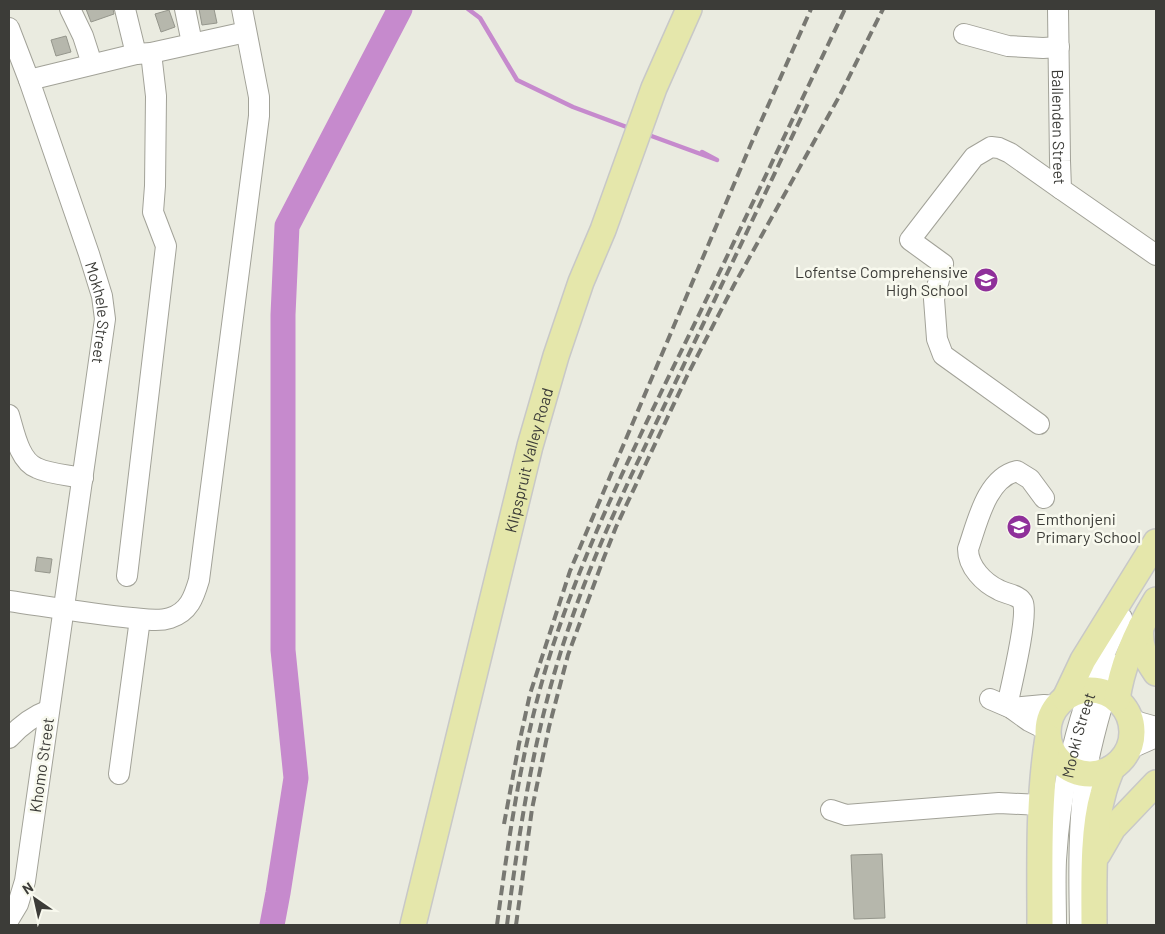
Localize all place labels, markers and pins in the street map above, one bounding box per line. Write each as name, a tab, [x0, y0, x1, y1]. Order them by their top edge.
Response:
place label: Lofentse Comprehensive High School	[795, 262, 968, 299]
school or university icon: Lofentse Comprehensive High School	[973, 267, 999, 293]
place label: Emthonjeni Primary School	[1036, 509, 1141, 546]
school or university icon: Emthonjeni Primary School	[1006, 514, 1032, 540]

